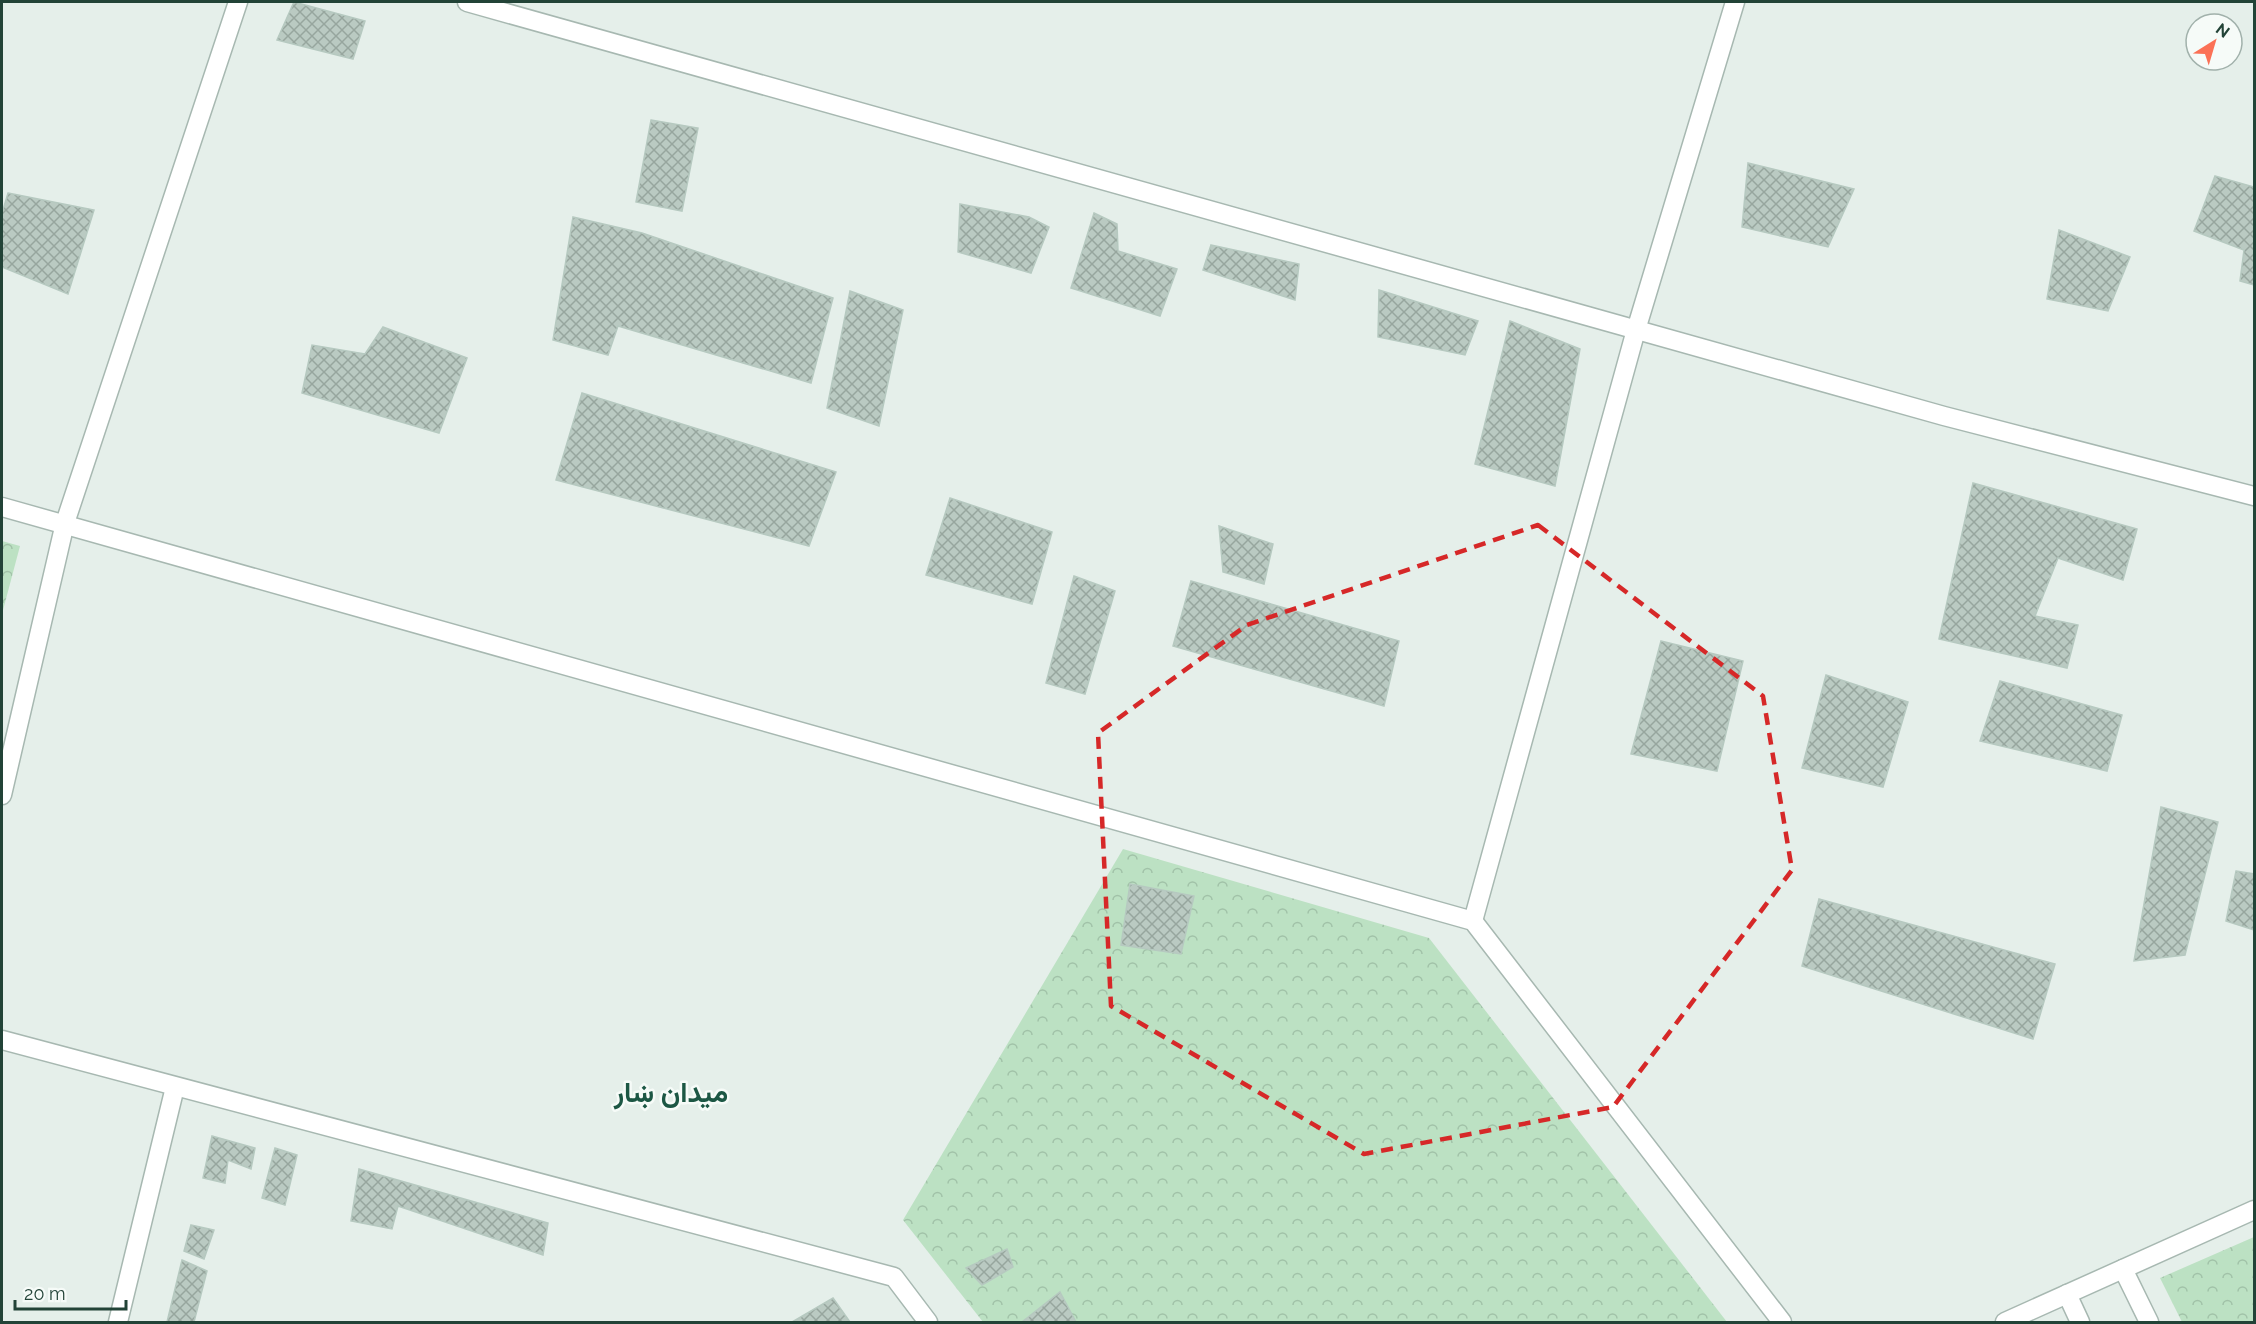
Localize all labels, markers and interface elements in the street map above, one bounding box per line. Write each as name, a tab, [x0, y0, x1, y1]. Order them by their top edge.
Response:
north arrow	[2184, 12, 2244, 72]
text: N	[2212, 19, 2233, 42]
district label: میدان ښار	[613, 1076, 728, 1110]
scale bar	[15, 1273, 126, 1311]
text: 20 m	[24, 1283, 66, 1304]

